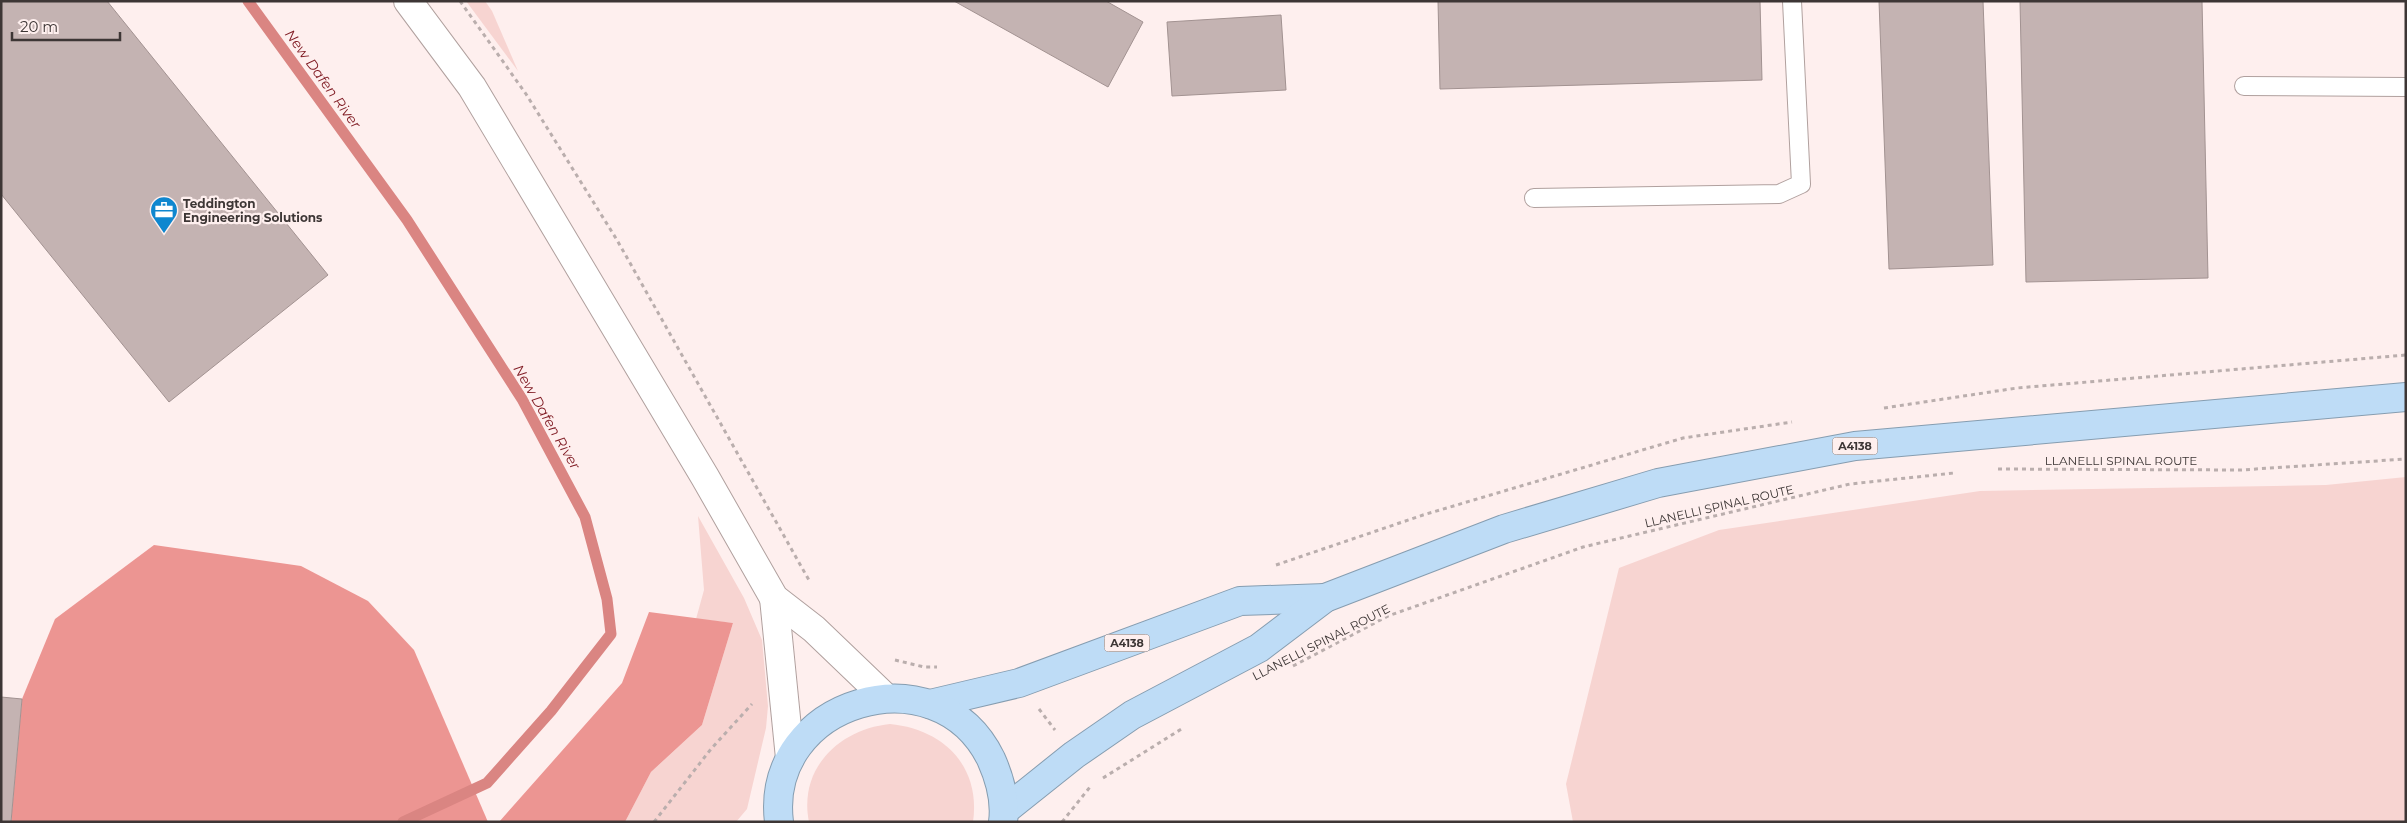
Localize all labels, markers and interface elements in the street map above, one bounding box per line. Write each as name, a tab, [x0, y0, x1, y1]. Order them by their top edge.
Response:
scale bar	[12, 10, 120, 42]
text: 20 m	[20, 17, 58, 36]
water label: New Dafen River	[281, 26, 365, 132]
office icon: Teddington Engineering Solutions	[149, 195, 179, 234]
place label: Teddington Engineering Solutions	[183, 196, 323, 225]
water label: New Dafen River	[510, 361, 585, 473]
road number: A4138	[1832, 438, 1878, 454]
street label: LLANELLI SPINAL ROUTE	[2045, 453, 2197, 468]
street label: LLANELLI SPINAL ROUTE	[1643, 482, 1795, 530]
street label: LLANELLI SPINAL ROUTE	[1250, 601, 1392, 683]
road number: A4138	[1104, 634, 1150, 651]

